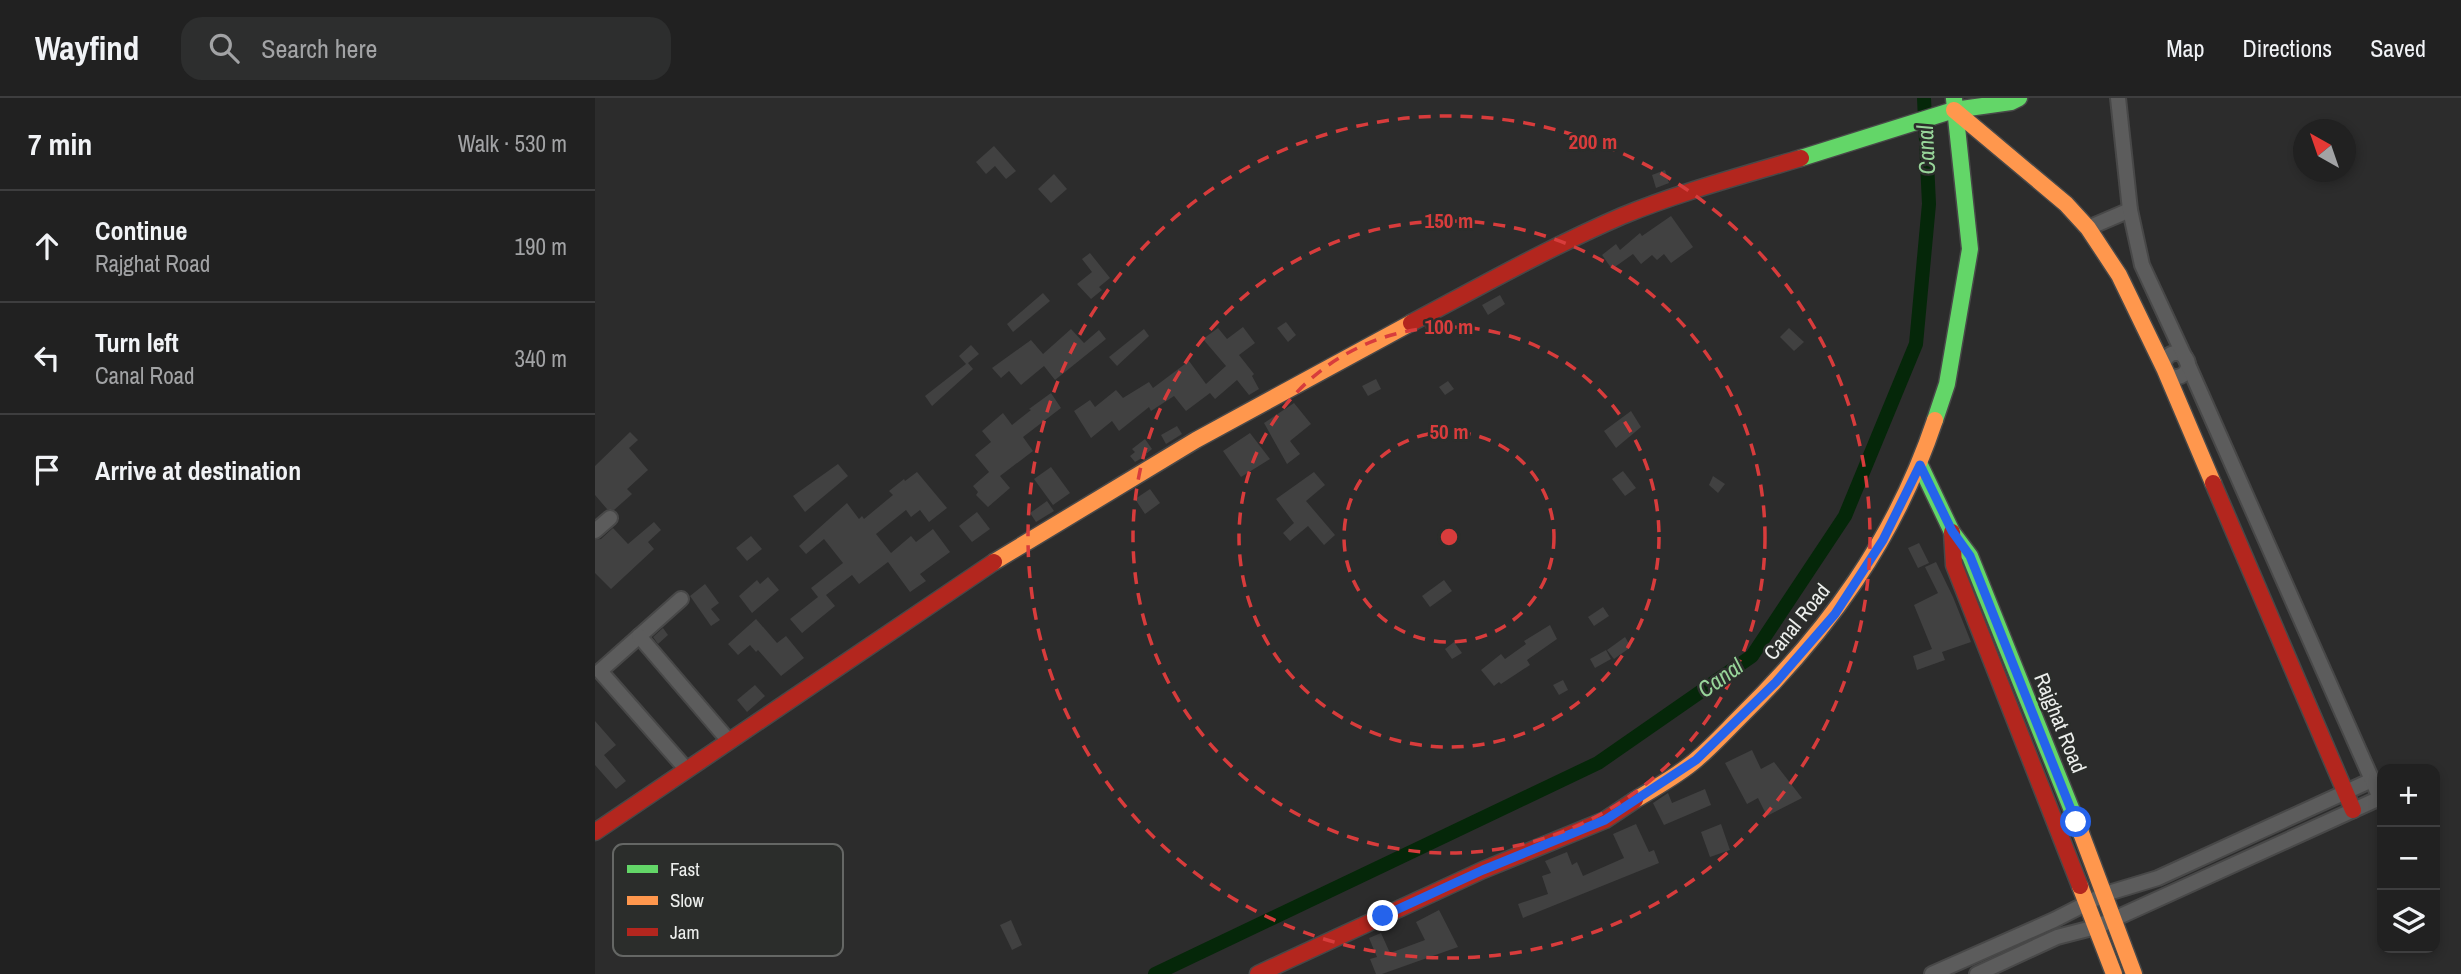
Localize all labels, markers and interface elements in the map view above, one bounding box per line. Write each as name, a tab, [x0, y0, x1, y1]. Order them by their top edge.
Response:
search box	[181, 17, 671, 80]
text: Wayfind	[35, 26, 139, 70]
icon: search	[205, 29, 243, 67]
text: Search here	[261, 31, 377, 66]
text: Map	[2166, 32, 2204, 64]
text: Directions	[2242, 32, 2332, 64]
text: Saved	[2370, 32, 2426, 64]
north arrow	[2293, 119, 2356, 182]
text: 7 min	[28, 124, 92, 164]
water label: Canal	[1909, 124, 1942, 175]
text: 200 m	[1569, 127, 1617, 156]
text: Walk · 530 m	[458, 128, 567, 159]
text: 150 m	[1425, 206, 1473, 235]
text: Continue	[95, 213, 187, 248]
icon: ahead	[28, 227, 66, 265]
text: 190 m	[515, 231, 567, 262]
text: Rajghat Road	[95, 248, 210, 279]
text: 100 m	[1425, 312, 1473, 341]
text: Turn left	[95, 325, 179, 360]
icon: left	[28, 339, 66, 377]
text: 340 m	[515, 343, 567, 374]
text: Canal Road	[95, 360, 195, 391]
text: 50 m	[1429, 417, 1469, 446]
icon: arrive	[28, 451, 66, 489]
text: Arrive at destination	[95, 453, 301, 488]
centre of rings	[1437, 525, 1461, 549]
street label: Canal Road	[1757, 577, 1836, 666]
water label: Canal	[1691, 650, 1749, 704]
street label: Rajghat Road	[2027, 669, 2094, 777]
map controls	[2377, 764, 2440, 953]
button: +	[2377, 764, 2440, 827]
route start	[2060, 806, 2091, 837]
button: −	[2377, 827, 2440, 890]
legend	[613, 844, 843, 956]
text: Fast	[670, 856, 700, 882]
text: Slow	[670, 887, 705, 913]
button: layers	[2377, 890, 2440, 953]
route end	[1367, 900, 1398, 931]
text: Jam	[670, 919, 699, 945]

